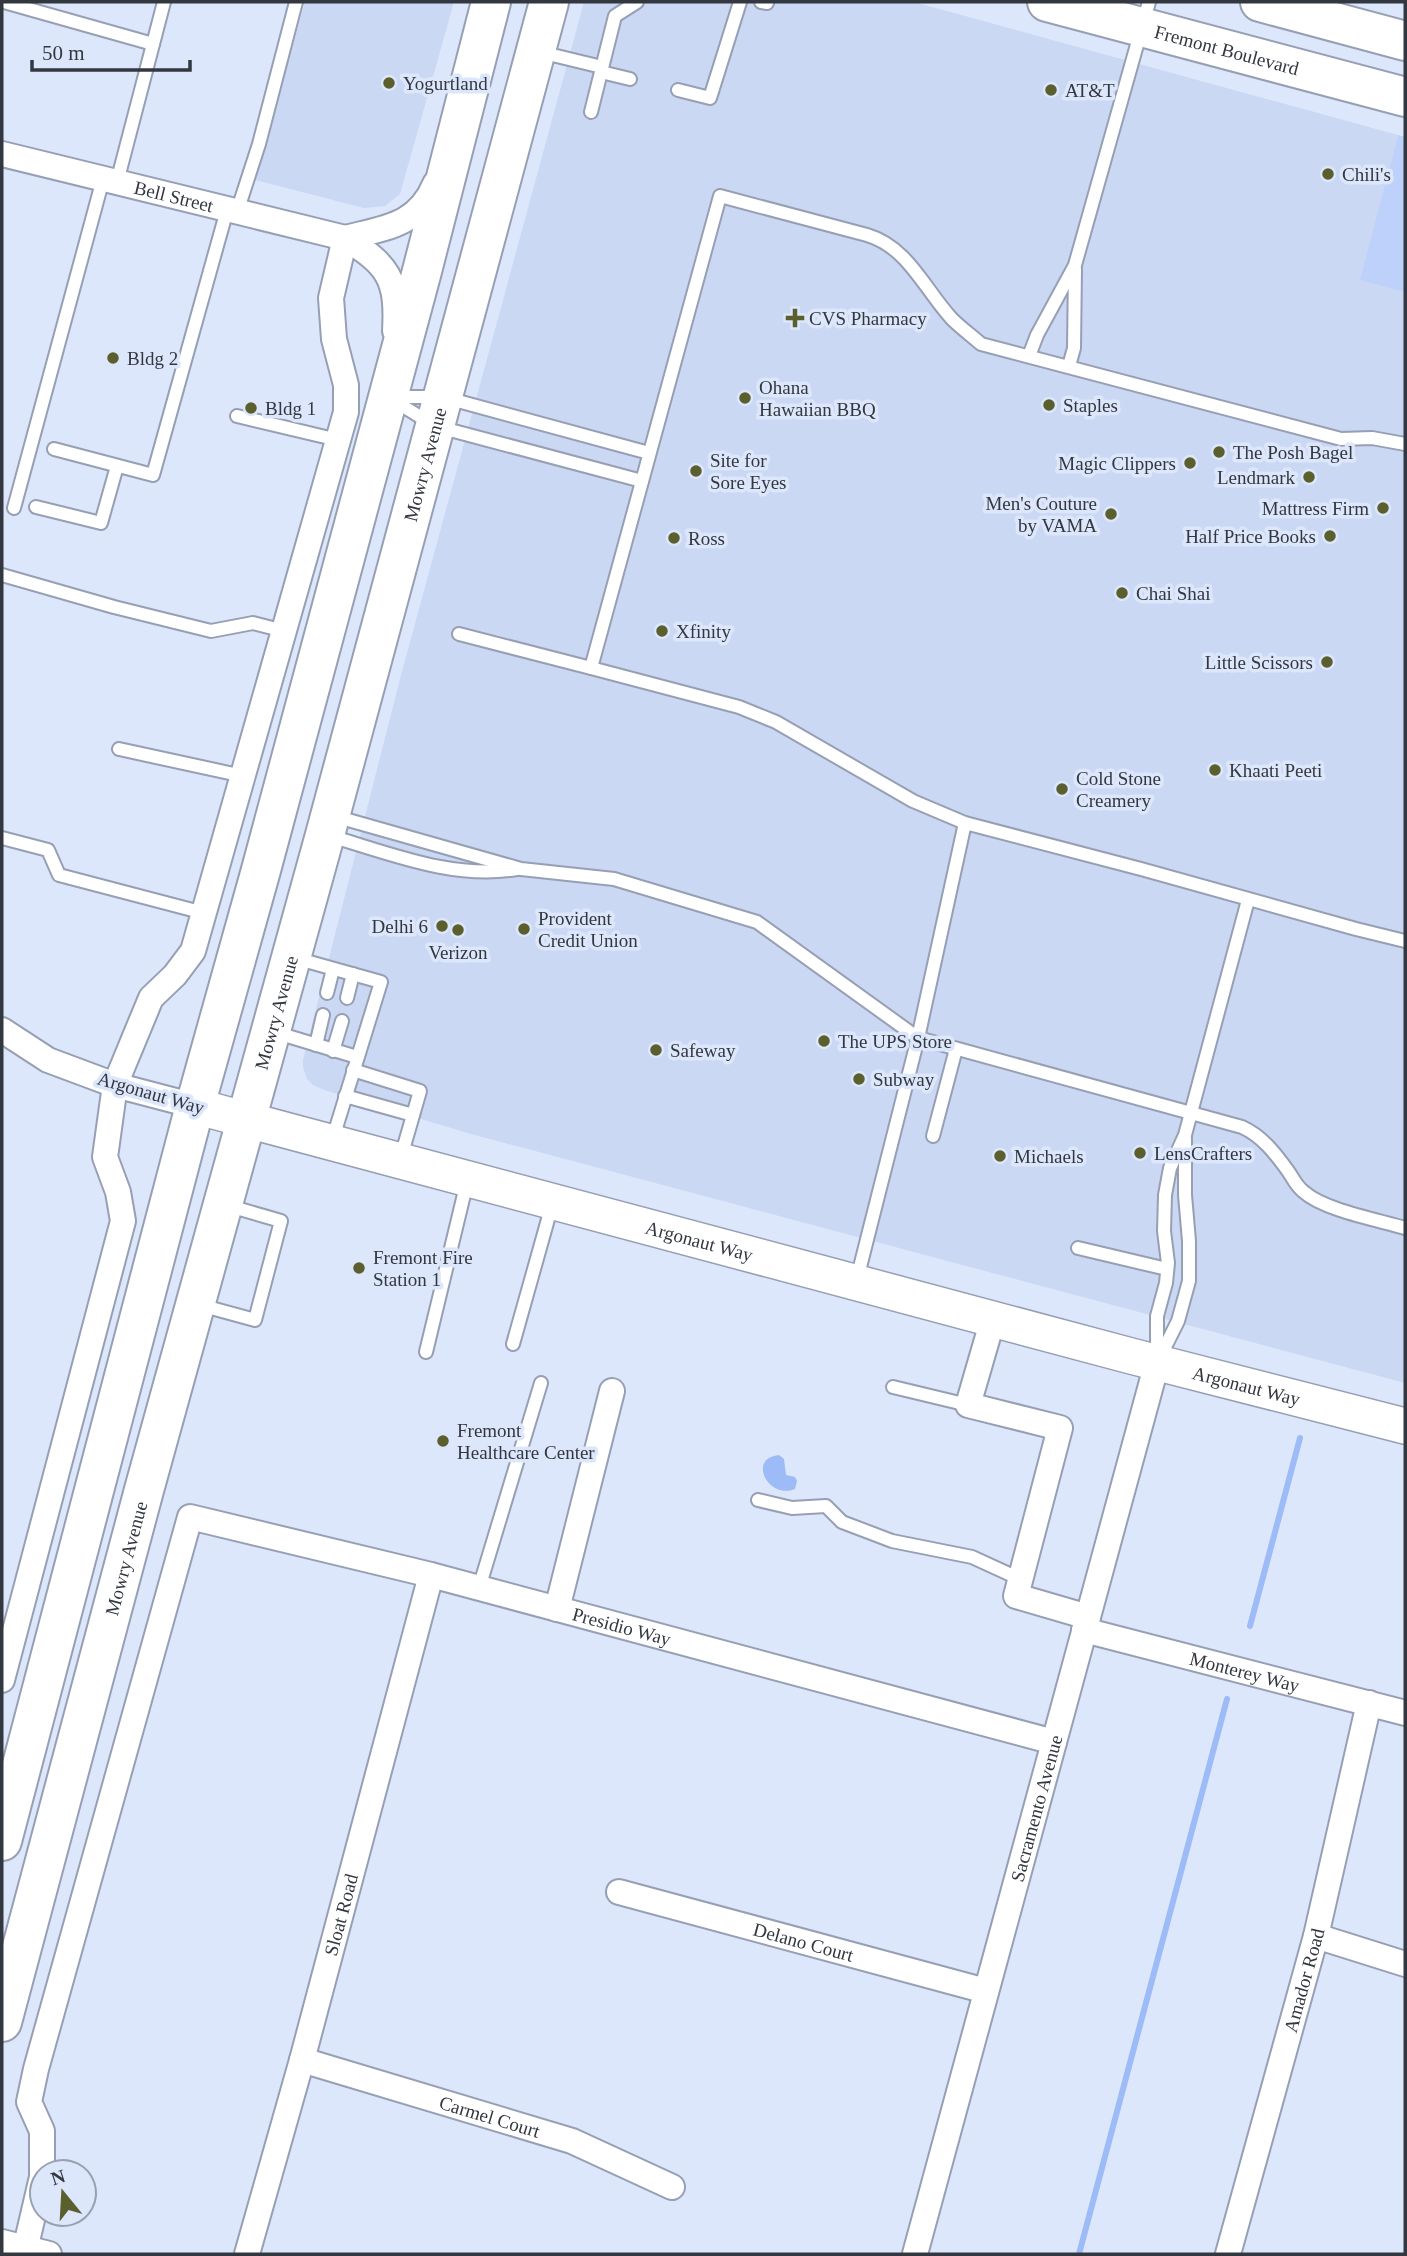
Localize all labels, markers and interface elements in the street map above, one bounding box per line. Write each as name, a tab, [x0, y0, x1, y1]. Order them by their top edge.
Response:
street label: Fremont Boulevard	[1152, 21, 1302, 79]
scale bar	[32, 28, 189, 72]
text: 50 m	[42, 41, 85, 65]
place label: Yogurtland	[403, 73, 488, 94]
marker: Yogurtland	[381, 75, 397, 91]
place label: AT&T	[1065, 80, 1115, 101]
marker: AT&T	[1043, 82, 1059, 98]
place label: Chili's	[1342, 164, 1391, 185]
marker: Chili's	[1320, 166, 1336, 182]
street label: Bell Street	[132, 176, 216, 216]
place label: CVS Pharmacy	[809, 308, 927, 329]
marker: CVS Pharmacy	[787, 310, 803, 326]
place label: Bldg 2	[127, 348, 178, 369]
marker: Bldg 2	[105, 350, 121, 366]
place label: Ohana Hawaiian BBQ	[759, 377, 876, 420]
marker: Ohana Hawaiian BBQ	[737, 390, 753, 406]
place label: Staples	[1063, 395, 1118, 416]
marker: Staples	[1041, 397, 1057, 413]
place label: Bldg 1	[265, 398, 316, 419]
marker: Bldg 1	[243, 400, 259, 416]
street label: Mowry Avenue	[399, 405, 450, 524]
place label: The Posh Bagel	[1233, 442, 1353, 463]
marker: The Posh Bagel	[1211, 444, 1227, 460]
place label: Site for Sore Eyes	[710, 450, 787, 493]
place label: Magic Clippers	[1058, 453, 1176, 474]
marker: Magic Clippers	[1182, 455, 1198, 471]
marker: Site for Sore Eyes	[688, 463, 704, 479]
place label: Lendmark	[1217, 467, 1296, 488]
marker: Lendmark	[1301, 469, 1317, 485]
place label: Men's Couture by VAMA	[985, 493, 1097, 536]
place label: Mattress Firm	[1262, 498, 1369, 519]
marker: Mattress Firm	[1375, 500, 1391, 516]
marker: Men's Couture by VAMA	[1103, 506, 1119, 522]
place label: Half Price Books	[1185, 526, 1316, 547]
place label: Ross	[688, 528, 725, 549]
marker: Half Price Books	[1322, 528, 1338, 544]
marker: Ross	[666, 530, 682, 546]
place label: Chai Shai	[1136, 583, 1210, 604]
marker: Chai Shai	[1114, 585, 1130, 601]
place label: Xfinity	[676, 621, 731, 642]
marker: Xfinity	[654, 623, 670, 639]
place label: Little Scissors	[1205, 652, 1313, 673]
marker: Little Scissors	[1319, 654, 1335, 670]
place label: Khaati Peeti	[1229, 760, 1322, 781]
marker: Khaati Peeti	[1207, 762, 1223, 778]
place label: Cold Stone Creamery	[1076, 768, 1161, 811]
marker: Cold Stone Creamery	[1054, 781, 1070, 797]
place label: Provident Credit Union	[538, 908, 638, 951]
place label: Delhi 6	[372, 916, 428, 937]
marker: Delhi 6	[434, 918, 450, 934]
marker: Provident Credit Union	[516, 921, 532, 937]
marker: Verizon	[450, 922, 466, 938]
place label: Verizon	[428, 942, 488, 963]
street label: Mowry Avenue	[250, 953, 302, 1072]
place label: The UPS Store	[838, 1031, 952, 1052]
marker: The UPS Store	[816, 1033, 832, 1049]
place label: Safeway	[670, 1040, 736, 1061]
marker: Safeway	[648, 1042, 664, 1058]
street label: Argonaut Way	[95, 1068, 207, 1118]
place label: Subway	[873, 1069, 935, 1090]
marker: Subway	[851, 1071, 867, 1087]
place label: LensCrafters	[1154, 1143, 1252, 1164]
marker: LensCrafters	[1132, 1145, 1148, 1161]
place label: Michaels	[1014, 1146, 1084, 1167]
marker: Michaels	[992, 1148, 1008, 1164]
street label: Argonaut Way	[643, 1216, 756, 1265]
place label: Fremont Fire Station 1	[373, 1247, 473, 1290]
marker: Fremont Fire Station 1	[351, 1260, 367, 1276]
street label: Argonaut Way	[1190, 1362, 1303, 1409]
place label: Fremont Healthcare Center	[457, 1420, 595, 1463]
marker: Fremont Healthcare Center	[435, 1433, 451, 1449]
street label: Mowry Avenue	[101, 1499, 151, 1618]
street label: Presidio Way	[570, 1603, 674, 1650]
street label: Monterey Way	[1188, 1647, 1302, 1696]
street label: Sacramento Avenue	[1006, 1732, 1066, 1884]
street label: Sloat Road	[320, 1871, 362, 1958]
street label: Delano Court	[751, 1918, 857, 1965]
street label: Amador Road	[1279, 1926, 1328, 2035]
street label: Carmel Court	[437, 2091, 543, 2142]
north arrow	[28, 2158, 98, 2228]
text: N	[48, 2165, 68, 2189]

